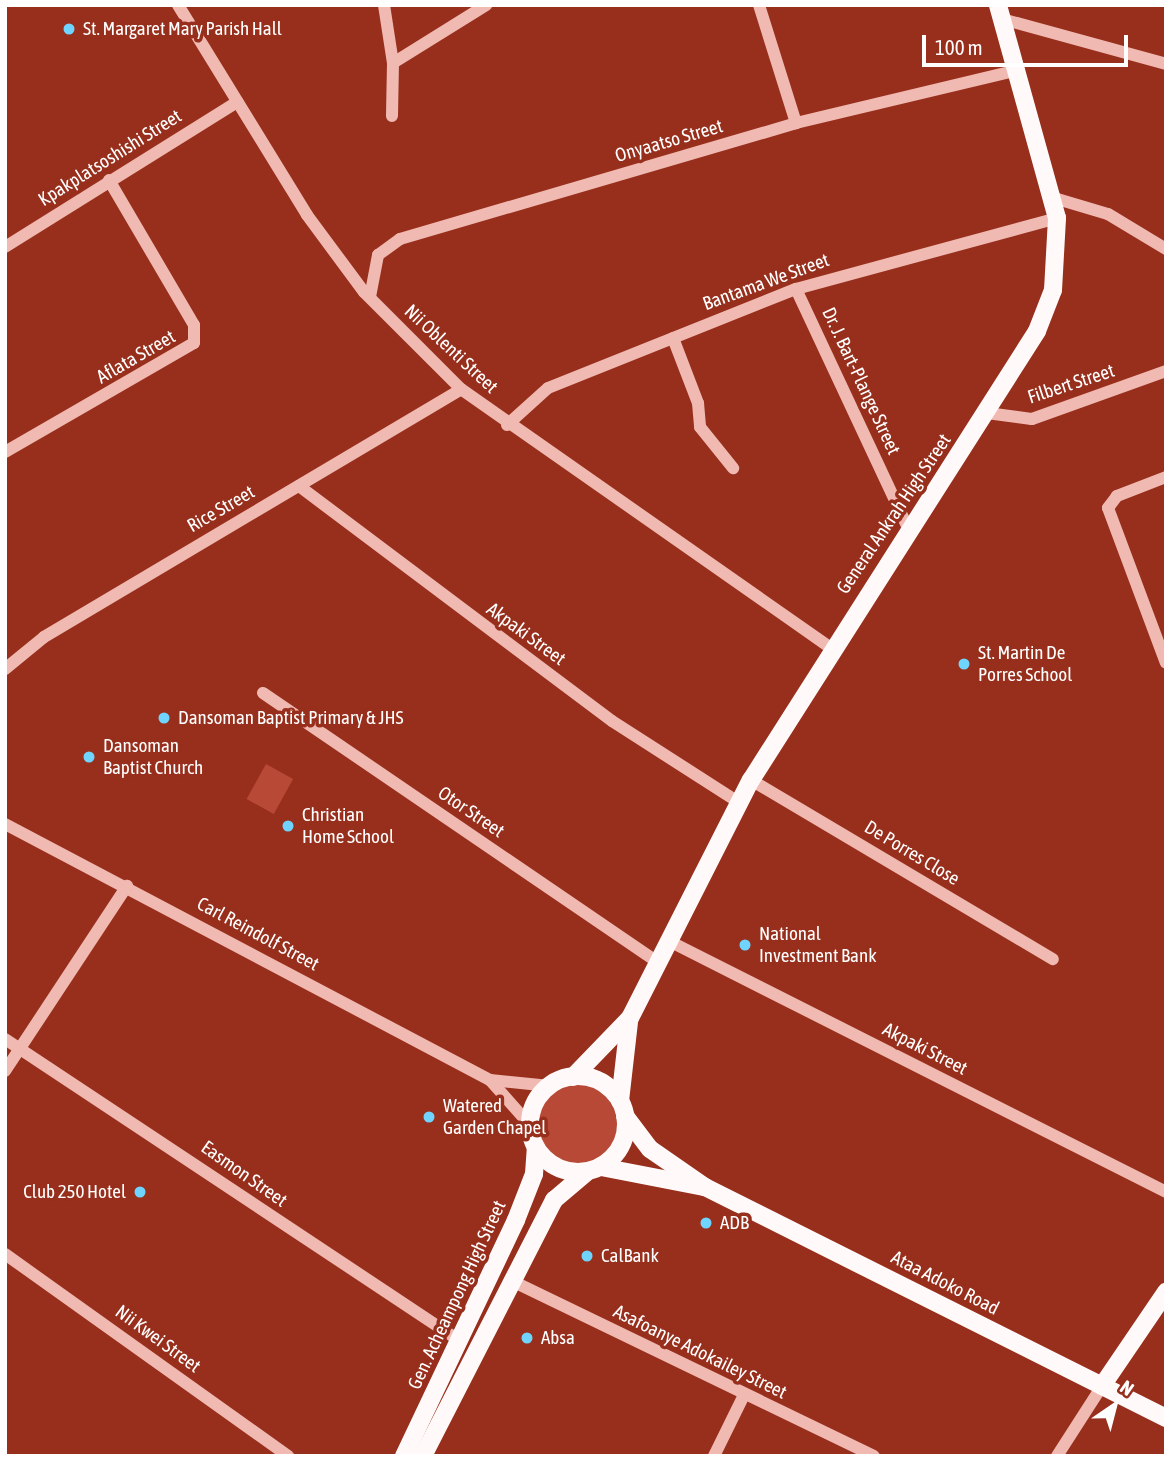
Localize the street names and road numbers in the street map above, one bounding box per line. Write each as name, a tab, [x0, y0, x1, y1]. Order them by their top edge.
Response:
street label: Kpakplatsoshishi Street	[34, 105, 186, 211]
street label: Onyaatso Street	[612, 115, 726, 167]
street label: Bantama We Street	[700, 249, 832, 315]
street label: Nii Oblenti Street	[400, 300, 502, 398]
street label: Dr. J. Bart-Plange Street	[817, 304, 905, 458]
street label: Aflata Street	[93, 325, 179, 389]
street label: Filbert Street	[1025, 359, 1117, 409]
street label: General Ankrah High Street	[832, 430, 956, 598]
street label: Rice Street	[183, 481, 259, 537]
street label: Akpaki Street	[482, 598, 570, 670]
street label: Otor Street	[433, 782, 509, 842]
street label: De Porres Close	[860, 816, 964, 890]
street label: Carl Reindolf Street	[193, 892, 323, 976]
street label: Akpaki Street	[879, 1018, 971, 1080]
street label: Easmon Street	[197, 1136, 291, 1212]
street label: Gen. Acheampong High Street	[403, 1197, 511, 1393]
street label: Ataa Adoko Road	[887, 1246, 1003, 1320]
street label: Nii Kwei Street	[111, 1300, 205, 1378]
street label: Asafoanye Adokailey Street	[610, 1300, 790, 1404]

